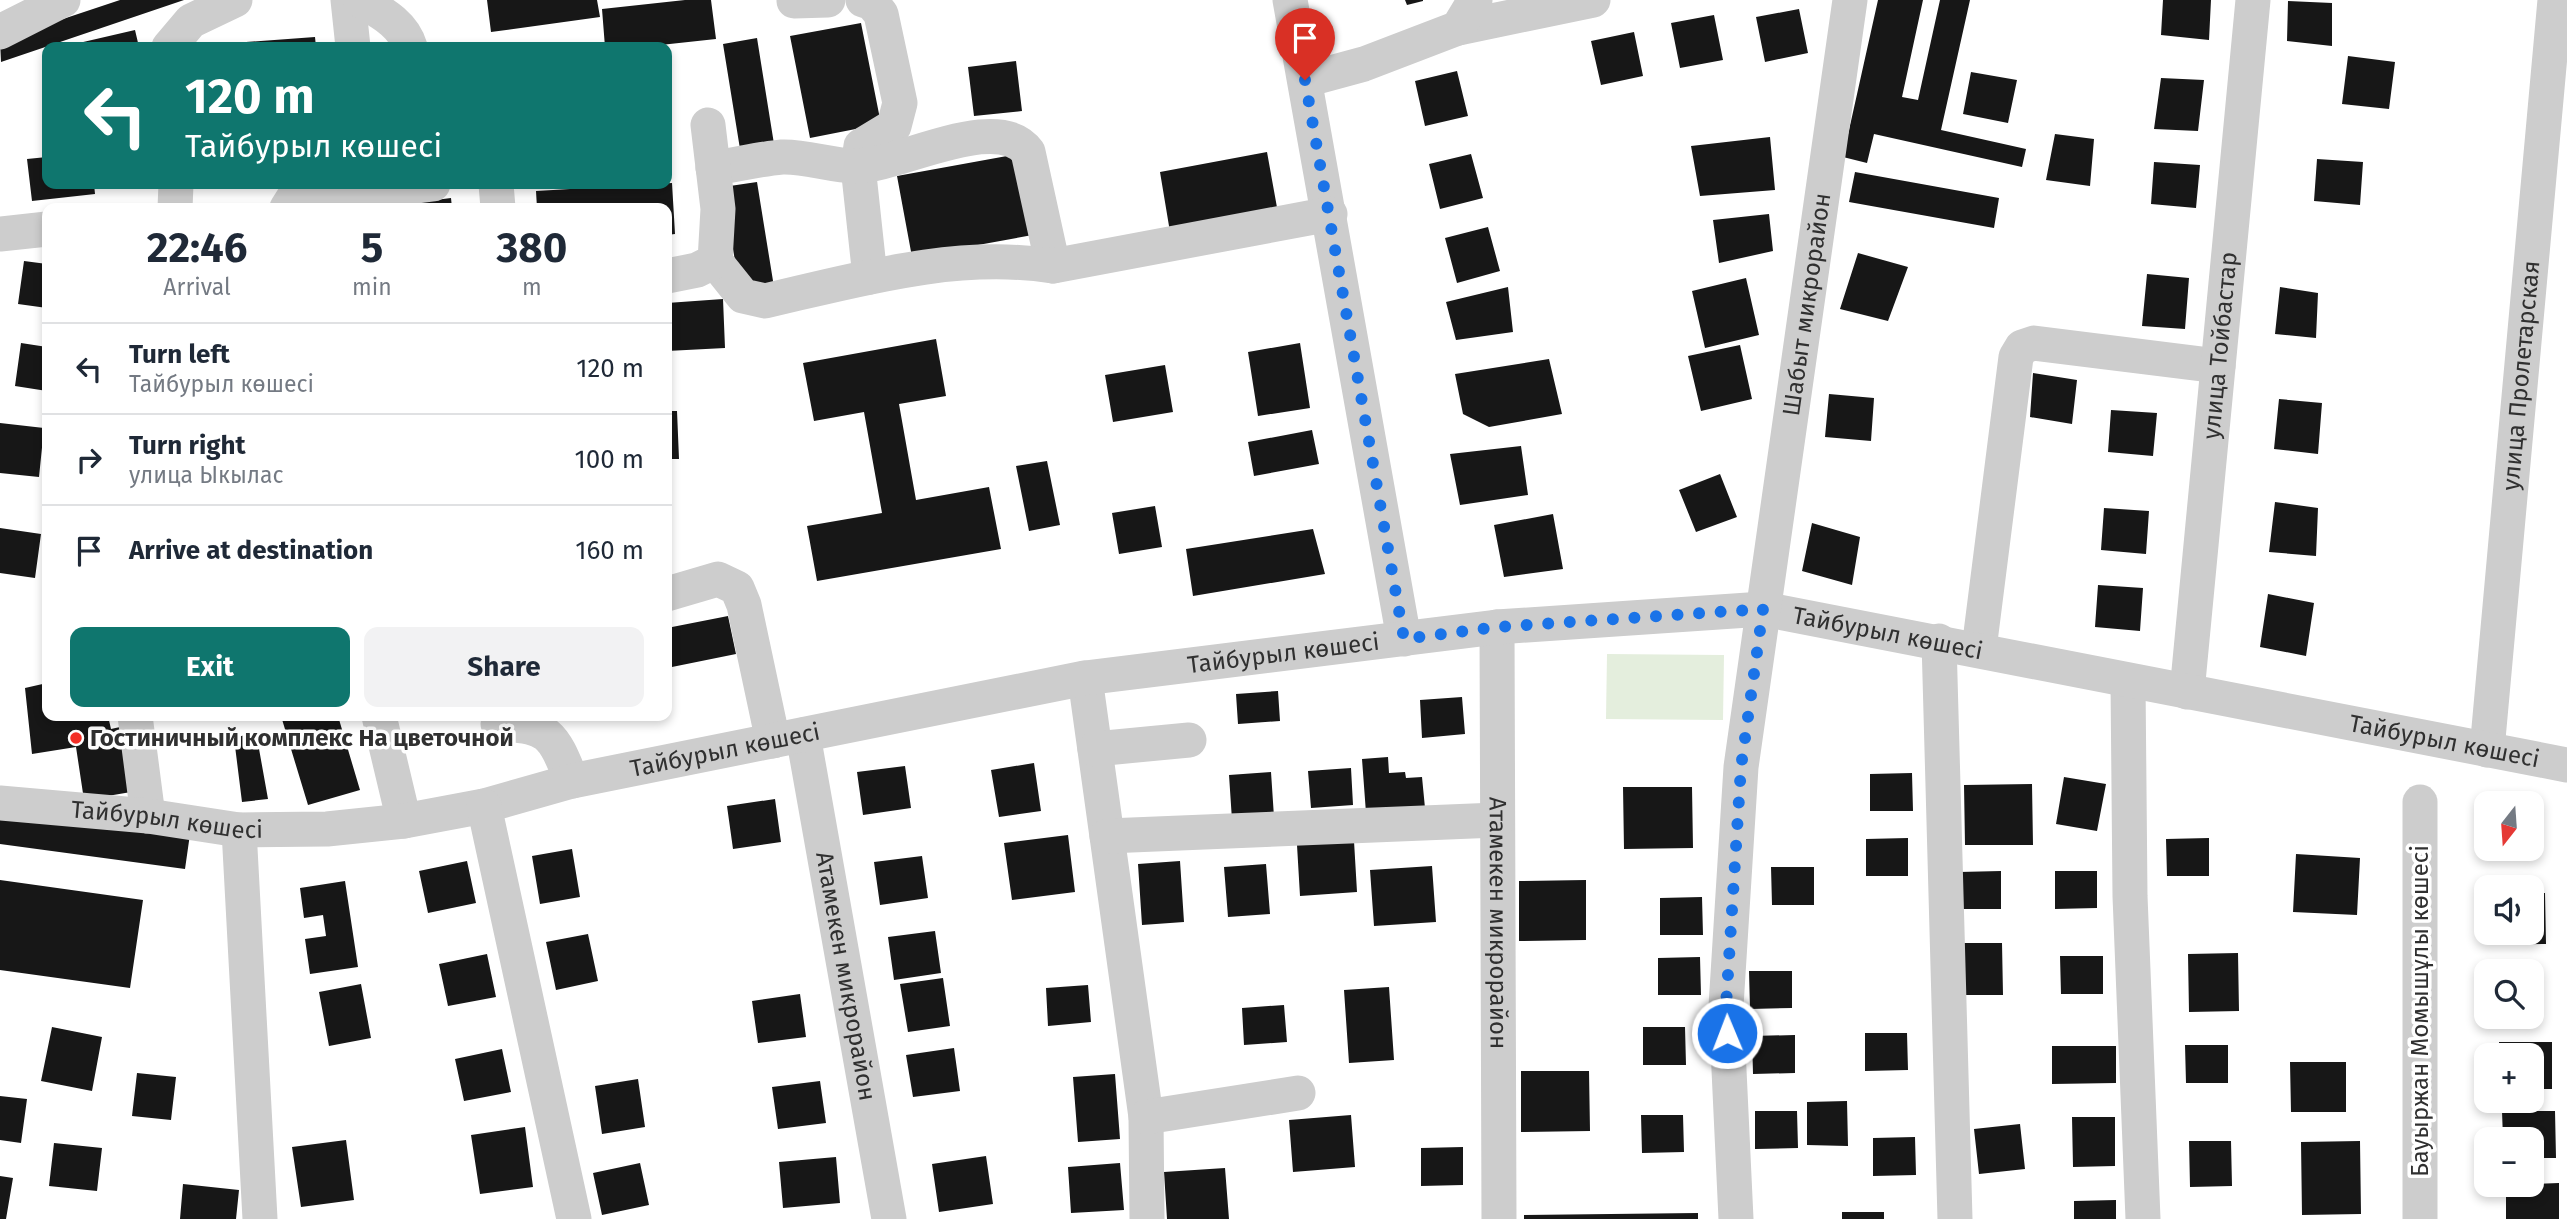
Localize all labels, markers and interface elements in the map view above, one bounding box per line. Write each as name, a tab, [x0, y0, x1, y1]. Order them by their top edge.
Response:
pin	[1275, 8, 1335, 80]
icon: arrive	[1286, 19, 1324, 57]
text: 120 m	[185, 67, 315, 126]
icon: left	[70, 70, 161, 161]
text: Тайбурыл көшесі	[185, 127, 442, 165]
street label: Шабыт микрорайон	[1777, 191, 1836, 418]
text: 22:46	[147, 223, 247, 273]
text: 5	[361, 223, 383, 273]
text: 380	[496, 223, 567, 273]
street label: улица Тойбастар	[2197, 251, 2243, 441]
street label: улица Пролетарская	[2497, 259, 2545, 492]
text: Arrival	[163, 273, 231, 301]
text: min	[352, 273, 392, 301]
text: m	[522, 273, 542, 301]
text: Turn left	[129, 339, 230, 370]
icon: left	[70, 350, 108, 388]
text: 120 m	[576, 353, 644, 384]
text: Тайбурыл көшесі	[129, 370, 314, 398]
text: Turn right	[129, 430, 246, 461]
icon: right	[70, 441, 108, 479]
text: 100 m	[575, 444, 644, 475]
text: улица Ыкылас	[129, 461, 284, 489]
icon: arrive	[70, 532, 108, 570]
text: Arrive at destination	[129, 535, 373, 566]
text: 160 m	[575, 535, 644, 566]
street label: Тайбурыл көшесі	[1790, 601, 1985, 665]
button: Exit	[70, 627, 350, 707]
button: Share	[364, 627, 644, 707]
street label: Тайбурыл көшесі	[1186, 628, 1381, 679]
street label: Тайбурыл көшесі	[2347, 709, 2542, 773]
street label: Тайбурыл көшесі	[628, 718, 822, 783]
place label: Гостиничный комплекс На цветочной	[90, 724, 514, 752]
marker: Гостиничный комплекс На цветочной	[68, 730, 84, 746]
north arrow	[2474, 791, 2544, 861]
map controls	[2474, 791, 2544, 1197]
street label: Тайбурыл көшесі	[70, 795, 263, 845]
street label: Атамекен микрорайон	[1484, 797, 1512, 1049]
street label: Бауыржан Момышұлы көшесі	[2406, 845, 2434, 1177]
street label: Атамекен микрорайон	[810, 849, 882, 1103]
button: sound	[2474, 875, 2544, 945]
button: search	[2474, 959, 2544, 1029]
position arrow	[1690, 996, 1764, 1070]
button: +	[2474, 1043, 2544, 1113]
button: −	[2474, 1127, 2544, 1197]

